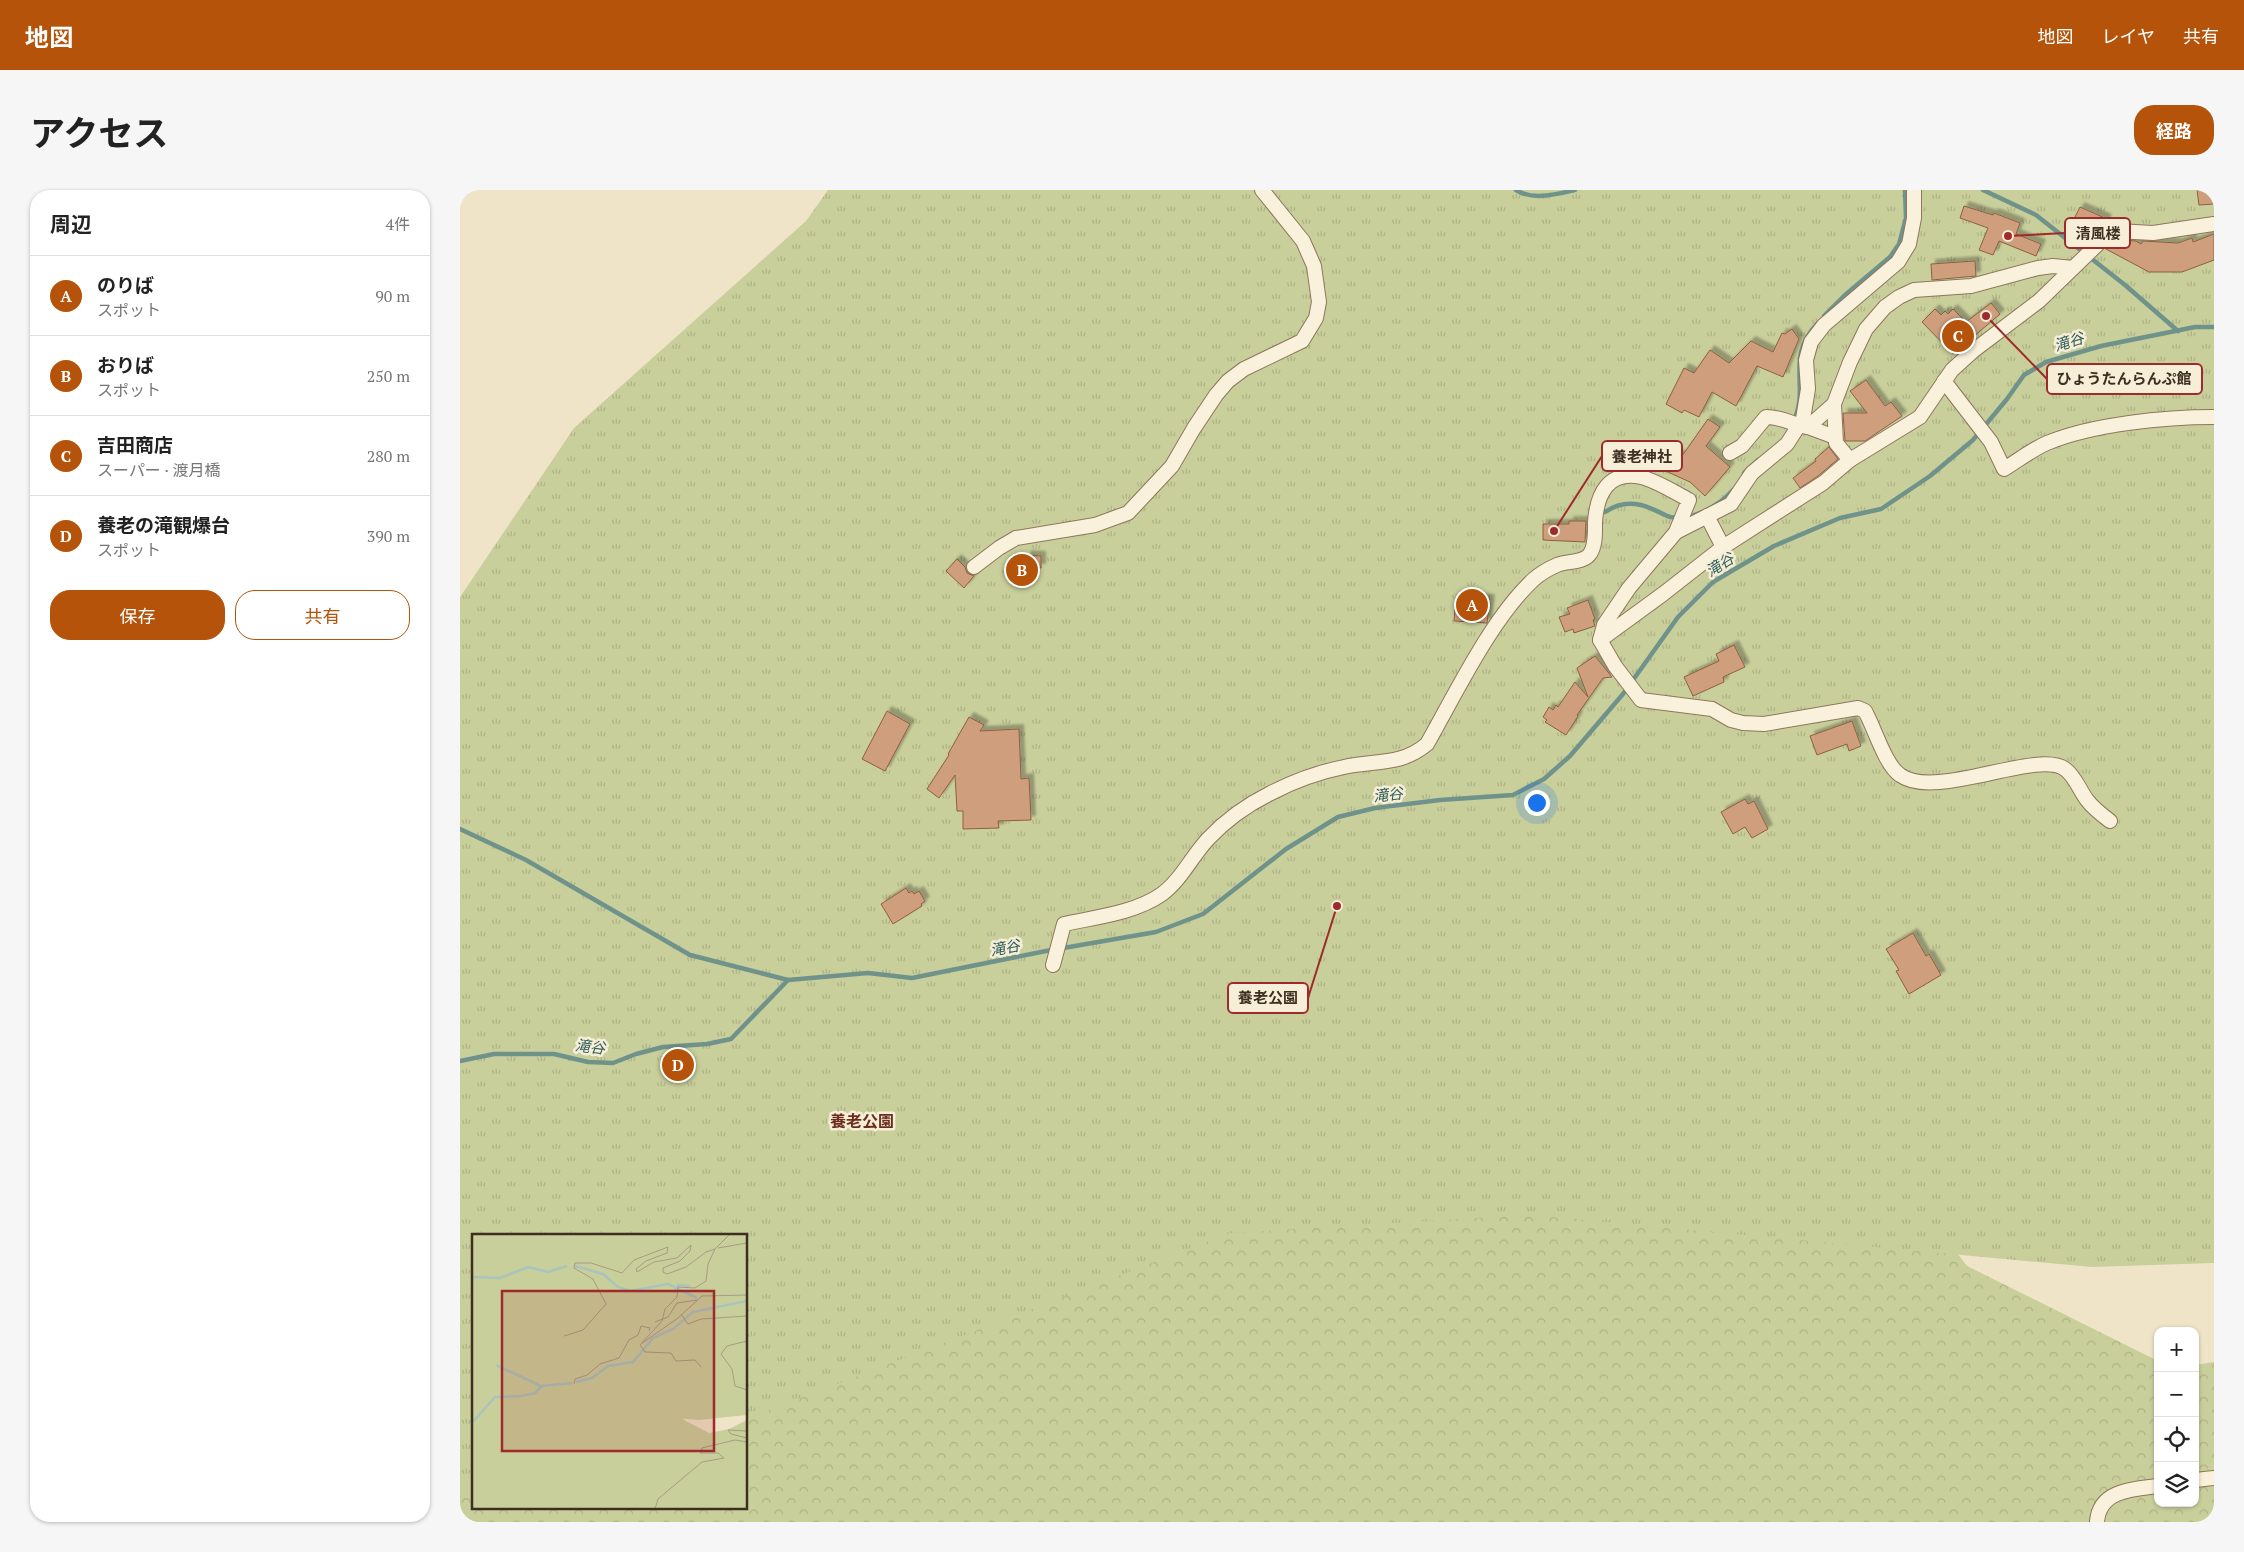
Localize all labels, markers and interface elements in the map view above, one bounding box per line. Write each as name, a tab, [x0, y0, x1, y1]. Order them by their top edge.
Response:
text: 地図	[25, 21, 73, 53]
text: 地図	[2038, 24, 2074, 48]
text: レイヤ	[2102, 24, 2155, 48]
text: 共有	[2183, 24, 2219, 48]
button: 経路	[2134, 105, 2214, 155]
text: アクセス	[30, 110, 168, 156]
text: 周辺	[50, 210, 92, 238]
text: 4件	[385, 213, 410, 235]
callout: 清風楼	[2065, 218, 2130, 248]
text: 清風楼	[2075, 223, 2121, 243]
text: のりば	[97, 272, 154, 297]
text: A	[60, 285, 72, 307]
text: 90 m	[375, 285, 410, 307]
text: スポット	[97, 299, 161, 321]
pin: C	[1942, 317, 1974, 355]
water label: 滝谷	[2051, 327, 2088, 355]
text: おりば	[97, 352, 154, 377]
callout: ひょうたんらんぷ館	[2047, 364, 2202, 394]
text: B	[61, 365, 71, 387]
text: 250 m	[367, 365, 410, 387]
text: ひょうたんらんぷ館	[2056, 368, 2192, 388]
text: スポット	[97, 379, 161, 401]
text: 吉田商店	[97, 432, 173, 457]
callout: 養老神社	[1602, 441, 1682, 471]
text: C	[61, 445, 71, 467]
text: 280 m	[367, 445, 410, 467]
text: 養老神社	[1612, 446, 1672, 466]
text: スーパー · 渡月橋	[97, 459, 220, 481]
text: 養老の滝観爆台	[97, 512, 230, 537]
text: D	[60, 525, 72, 547]
text: 390 m	[367, 525, 410, 547]
text: スポット	[97, 539, 161, 561]
water label: 滝谷	[1701, 547, 1739, 581]
pin: B	[1006, 551, 1038, 589]
pin: A	[1456, 586, 1488, 624]
button: 保存	[50, 590, 225, 640]
button: 共有	[235, 590, 410, 640]
water label: 滝谷	[1372, 782, 1406, 806]
your location	[1524, 790, 1550, 816]
water label: 滝谷	[988, 934, 1023, 960]
callout: 養老公園	[1228, 983, 1308, 1013]
text: 養老公園	[1238, 987, 1298, 1007]
water label: 滝谷	[574, 1034, 608, 1058]
pin: D	[662, 1046, 694, 1084]
district label: 養老公園	[830, 1110, 894, 1132]
inset map	[472, 1234, 748, 1510]
map controls	[2154, 1327, 2199, 1507]
button: +	[2154, 1327, 2199, 1372]
button: −	[2154, 1372, 2199, 1417]
button: locate	[2154, 1417, 2199, 1462]
button: layers	[2154, 1462, 2199, 1507]

